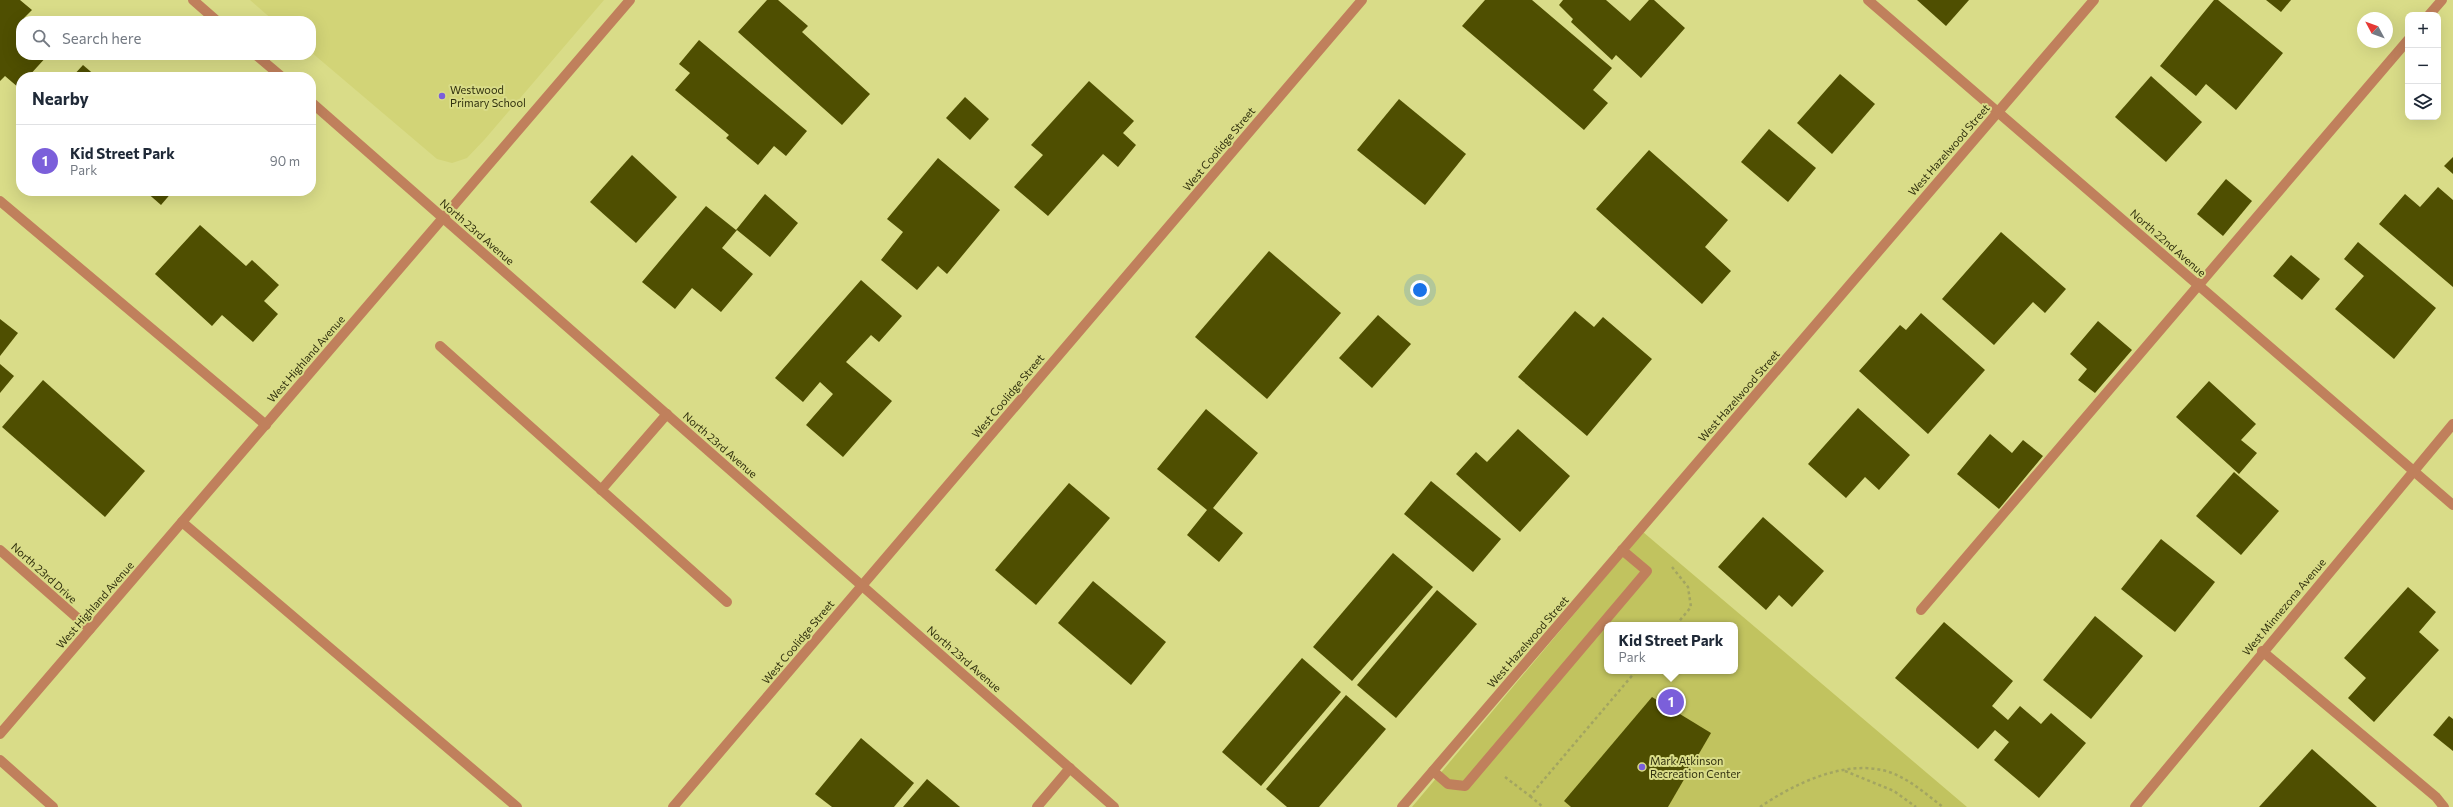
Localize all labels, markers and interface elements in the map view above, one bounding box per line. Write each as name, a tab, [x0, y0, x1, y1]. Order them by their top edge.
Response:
north arrow	[2357, 12, 2393, 48]
map controls	[2405, 12, 2441, 120]
button: +	[2405, 12, 2441, 48]
search box	[16, 16, 316, 60]
icon: search	[30, 27, 52, 49]
text: Search here	[62, 29, 141, 47]
button: −	[2405, 48, 2441, 84]
place label: Westwood Primary School	[450, 83, 526, 109]
button: layers	[2405, 84, 2441, 120]
text: Nearby	[32, 88, 89, 109]
marker: Westwood Primary School	[437, 91, 447, 101]
street label: West Hazelwood Street	[1905, 101, 1992, 198]
street label: West Coolidge Street	[1180, 104, 1258, 193]
text: Kid Street Park	[70, 144, 175, 162]
text: 1	[42, 153, 48, 169]
text: 90 m	[270, 153, 300, 169]
text: Park	[70, 162, 97, 178]
street label: North 23rd Avenue	[438, 196, 517, 267]
street label: North 22nd Avenue	[2128, 206, 2209, 279]
your location	[1410, 280, 1430, 300]
street label: West Highland Avenue	[264, 312, 347, 405]
street label: West Hazelwood Street	[1695, 347, 1782, 444]
street label: West Coolidge Street	[969, 351, 1047, 440]
street label: North 23rd Avenue	[681, 409, 760, 480]
street label: North 23rd Drive	[9, 540, 80, 606]
street label: West Minnezona Avenue	[2239, 555, 2328, 658]
street label: West Highland Avenue	[53, 558, 136, 651]
street label: West Hazelwood Street	[1484, 593, 1571, 690]
street label: West Coolidge Street	[759, 597, 837, 686]
popup	[1604, 622, 1738, 674]
street label: North 23rd Avenue	[925, 623, 1004, 694]
text: Kid Street Park	[1619, 631, 1723, 649]
text: Park	[1619, 649, 1646, 665]
pin: 1	[1658, 687, 1684, 717]
place label: Mark Atkinson Recreation Center	[1650, 754, 1741, 780]
marker: Mark Atkinson Recreation Center	[1637, 762, 1647, 772]

